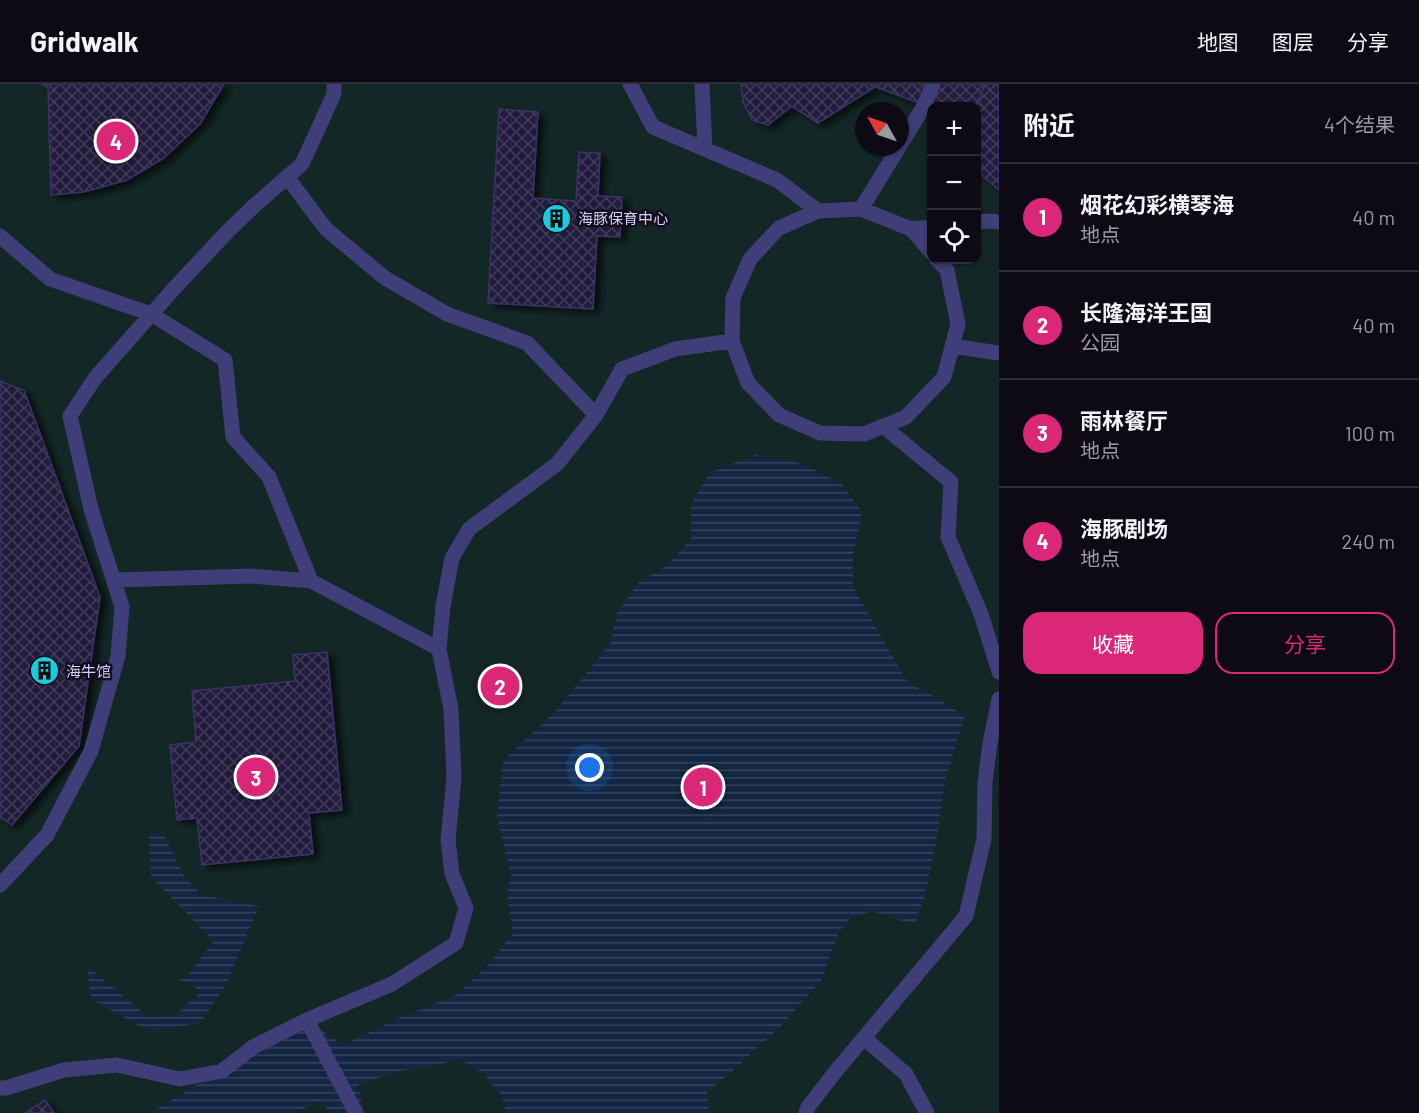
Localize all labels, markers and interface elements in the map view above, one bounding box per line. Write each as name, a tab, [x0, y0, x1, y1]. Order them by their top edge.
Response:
text: Gridwalk	[30, 24, 139, 58]
text: 地图	[1197, 29, 1239, 54]
text: 图层	[1272, 29, 1314, 54]
text: 分享	[1347, 29, 1389, 54]
north arrow	[855, 102, 909, 156]
map controls	[927, 102, 981, 264]
button: +	[927, 102, 981, 156]
text: 附近	[1023, 109, 1075, 140]
text: 4个结果	[1324, 112, 1395, 136]
pin: 4	[96, 118, 136, 164]
button: −	[927, 156, 981, 210]
text: 烟花幻彩横琴海	[1080, 191, 1234, 217]
building icon: 海豚保育中心	[541, 202, 573, 234]
text: 1	[1039, 205, 1046, 229]
text: 40 m	[1352, 205, 1395, 229]
place label: 海豚保育中心	[578, 209, 668, 227]
button: locate	[927, 210, 981, 264]
text: 地点	[1080, 222, 1120, 246]
text: 长隆海洋王国	[1080, 299, 1212, 325]
text: 2	[1037, 313, 1048, 337]
text: 40 m	[1352, 313, 1395, 337]
text: 公园	[1080, 330, 1120, 354]
text: 雨林餐厅	[1080, 407, 1168, 433]
text: 3	[1037, 421, 1048, 445]
text: 100 m	[1345, 421, 1395, 445]
text: 地点	[1080, 438, 1120, 462]
text: 海豚剧场	[1080, 515, 1168, 541]
text: 4	[1036, 529, 1049, 553]
text: 240 m	[1341, 529, 1395, 553]
text: 地点	[1080, 546, 1120, 570]
button: 收藏	[1023, 612, 1203, 674]
button: 分享	[1215, 612, 1395, 674]
building icon: 海牛馆	[29, 655, 61, 687]
place label: 海牛馆	[66, 662, 111, 680]
pin: 2	[480, 664, 520, 708]
your location	[575, 753, 604, 782]
pin: 3	[236, 754, 276, 800]
pin: 1	[684, 764, 722, 810]

